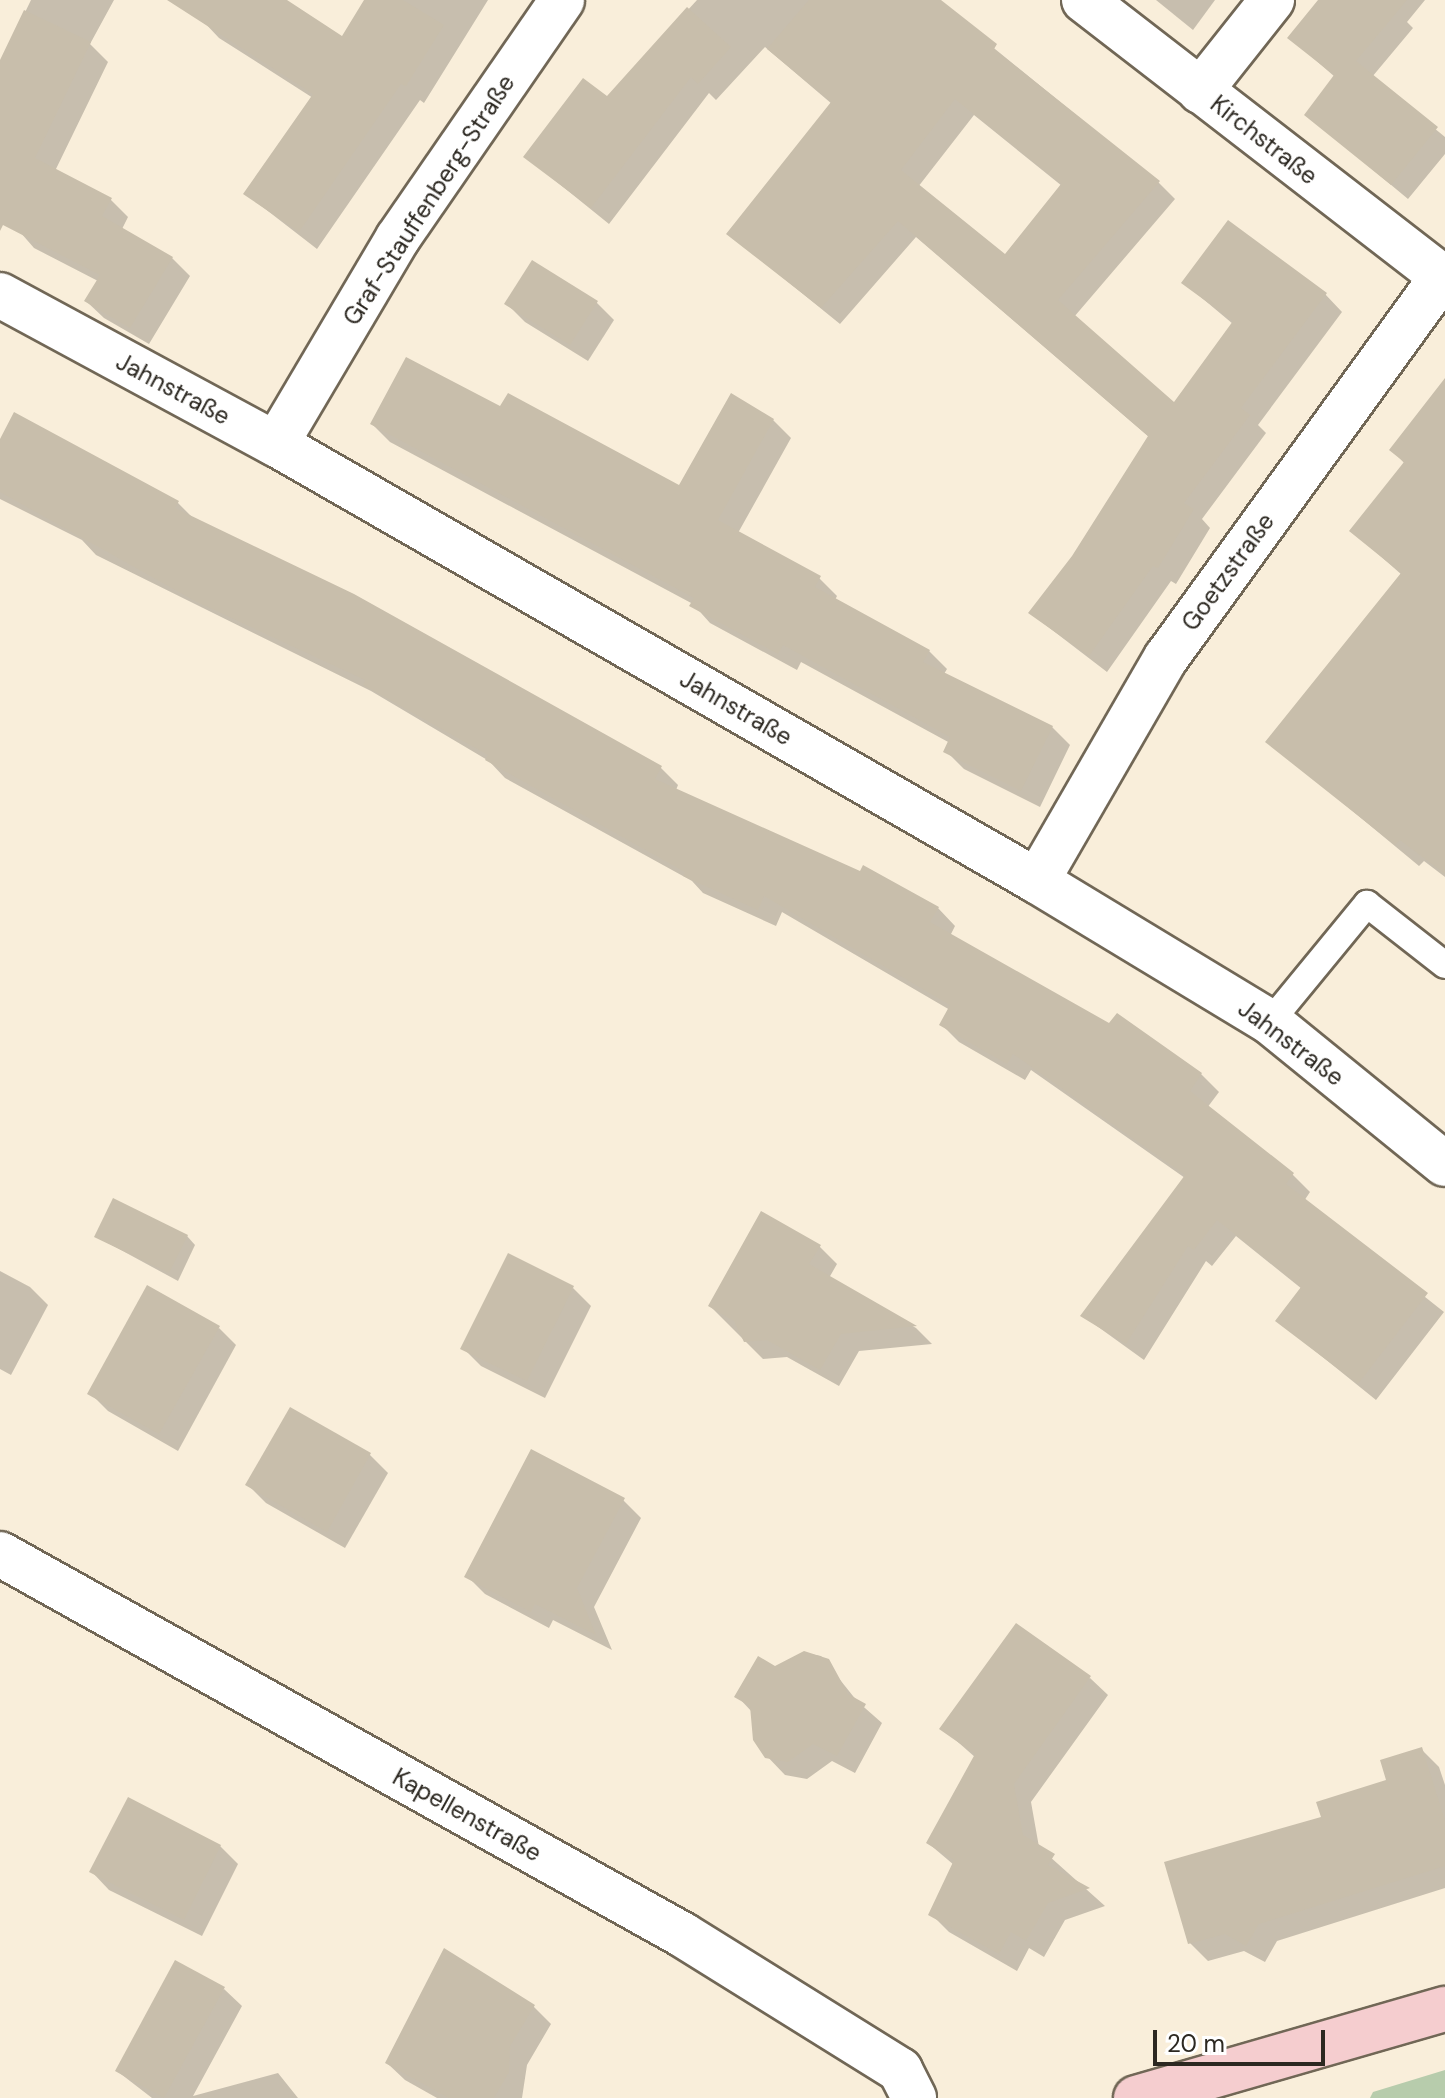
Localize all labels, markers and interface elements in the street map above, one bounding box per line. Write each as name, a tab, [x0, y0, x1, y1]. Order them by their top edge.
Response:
street label: Graf-Stauffenberg-Straße	[337, 69, 521, 331]
street label: Kirchstraße	[1205, 89, 1323, 191]
street label: Jahnstraße	[111, 347, 235, 431]
street label: Goetzstraße	[1176, 508, 1280, 636]
street label: Jahnstraße	[675, 664, 797, 752]
street label: Jahnstraße	[1233, 994, 1349, 1092]
street label: Kapellenstraße	[388, 1762, 546, 1868]
scale bar	[1157, 2014, 1329, 2064]
text: 20 m	[1167, 2028, 1225, 2059]

